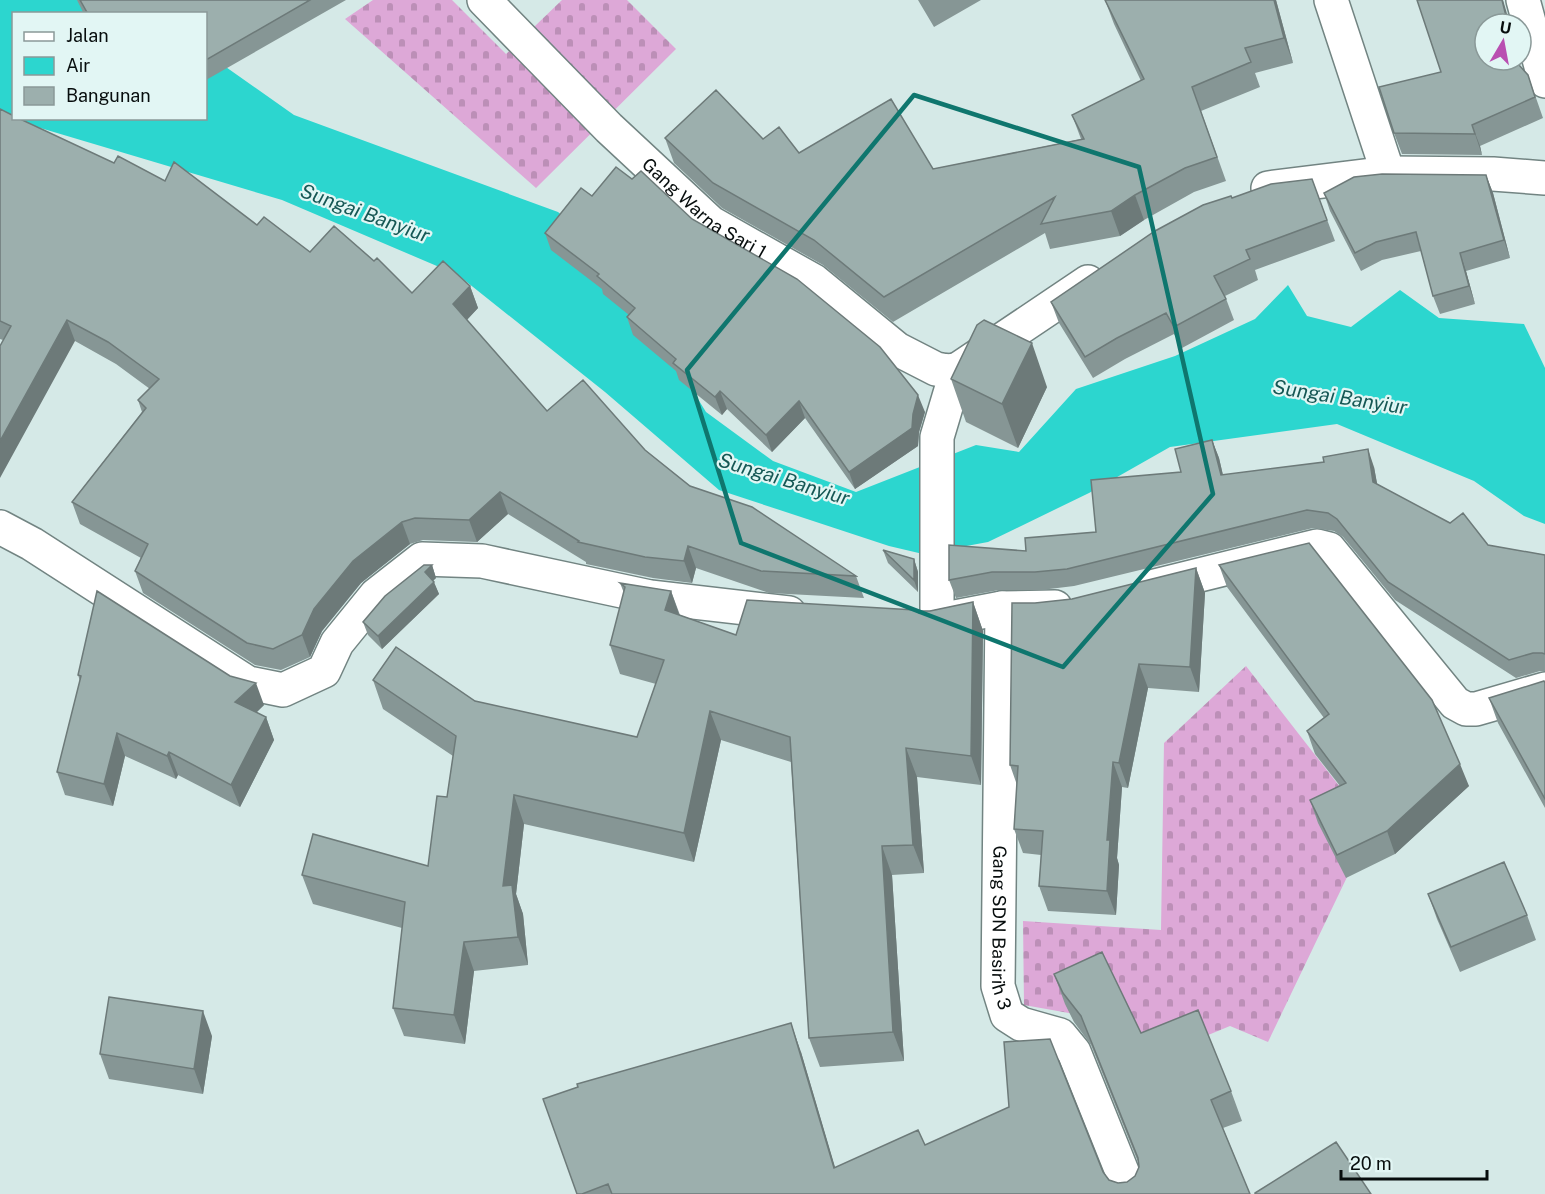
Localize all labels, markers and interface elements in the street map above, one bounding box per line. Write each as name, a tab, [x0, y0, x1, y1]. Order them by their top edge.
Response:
legend	[12, 12, 207, 120]
north arrow	[1473, 12, 1533, 72]
text: U	[1498, 17, 1513, 38]
text: Jalan	[66, 25, 109, 46]
text: Air	[66, 55, 90, 76]
text: Bangunan	[66, 85, 151, 106]
street label: Gang Warna Sari 1	[638, 153, 770, 262]
water label: Sungai Banyiur	[297, 178, 433, 248]
water label: Sungai Banyiur	[1271, 375, 1409, 420]
water label: Sungai Banyiur	[715, 448, 853, 510]
street label: Gang SDN Basirih 3	[988, 845, 1016, 1012]
scale bar	[1341, 1143, 1486, 1181]
text: 20 m	[1350, 1153, 1392, 1174]

